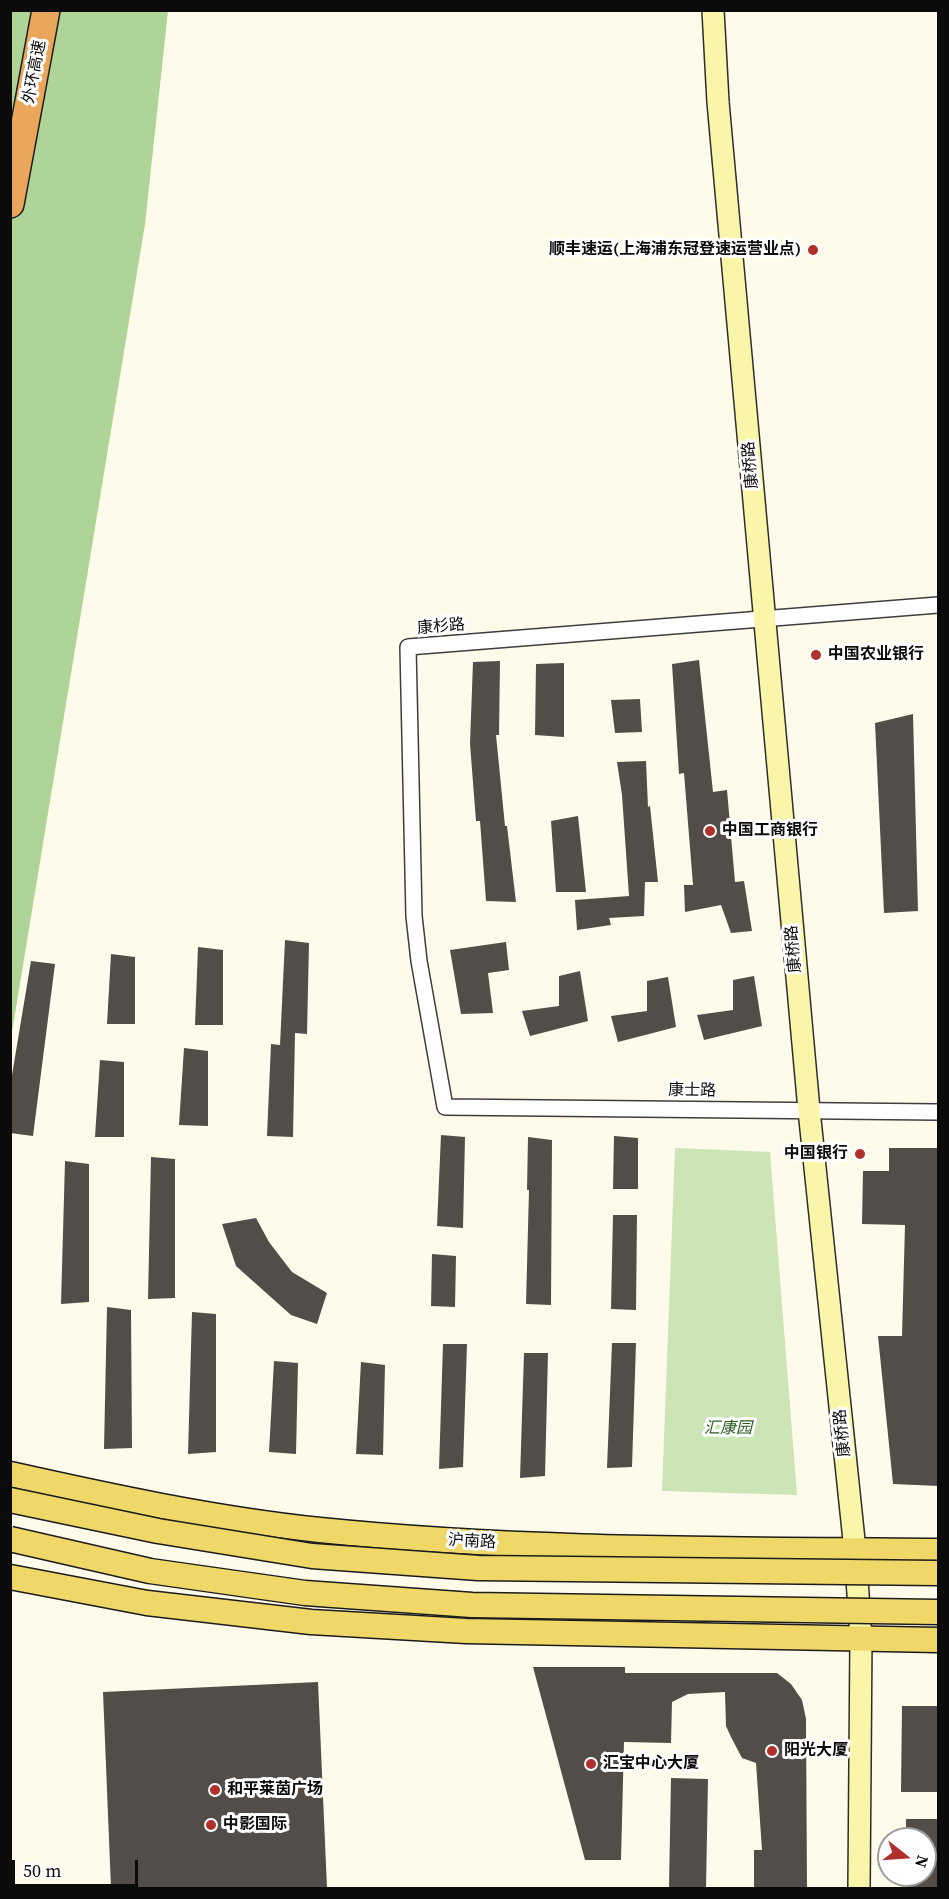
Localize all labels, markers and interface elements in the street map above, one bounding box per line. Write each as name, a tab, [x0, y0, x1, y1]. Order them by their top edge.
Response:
street label: 外环高速	[19, 39, 51, 105]
place label: 顺丰速运(上海浦东冠登速运营业点)	[549, 240, 801, 260]
marker: 顺丰速运(上海浦东冠登速运营业点)	[806, 243, 820, 257]
street label: 康桥路	[739, 440, 763, 490]
street label: 康杉路	[416, 615, 466, 639]
place label: 中国农业银行	[828, 645, 924, 665]
marker: 中国农业银行	[809, 648, 823, 662]
place label: 中国工商银行	[722, 821, 818, 841]
marker: 中国工商银行	[703, 824, 717, 838]
street label: 康桥路	[782, 924, 806, 974]
street label: 康士路	[668, 1081, 716, 1101]
place label: 中国银行	[784, 1144, 848, 1164]
marker: 中国银行	[853, 1147, 867, 1161]
street label: 康桥路	[831, 1408, 855, 1458]
park label: 汇康园	[704, 1419, 752, 1439]
street label: 沪南路	[448, 1531, 496, 1553]
place label: 阳光大厦	[784, 1741, 848, 1761]
marker: 阳光大厦	[765, 1744, 779, 1758]
place label: 汇宝中心大厦	[603, 1754, 699, 1774]
marker: 汇宝中心大厦	[584, 1757, 598, 1771]
place label: 和平莱茵广场	[227, 1780, 323, 1800]
marker: 和平莱茵广场	[208, 1783, 222, 1797]
place label: 中影国际	[223, 1815, 287, 1835]
marker: 中影国际	[204, 1818, 218, 1832]
north arrow	[877, 1827, 937, 1887]
scale bar	[15, 1848, 141, 1886]
text: N	[910, 1853, 935, 1870]
text: 50 m	[23, 1858, 61, 1883]

